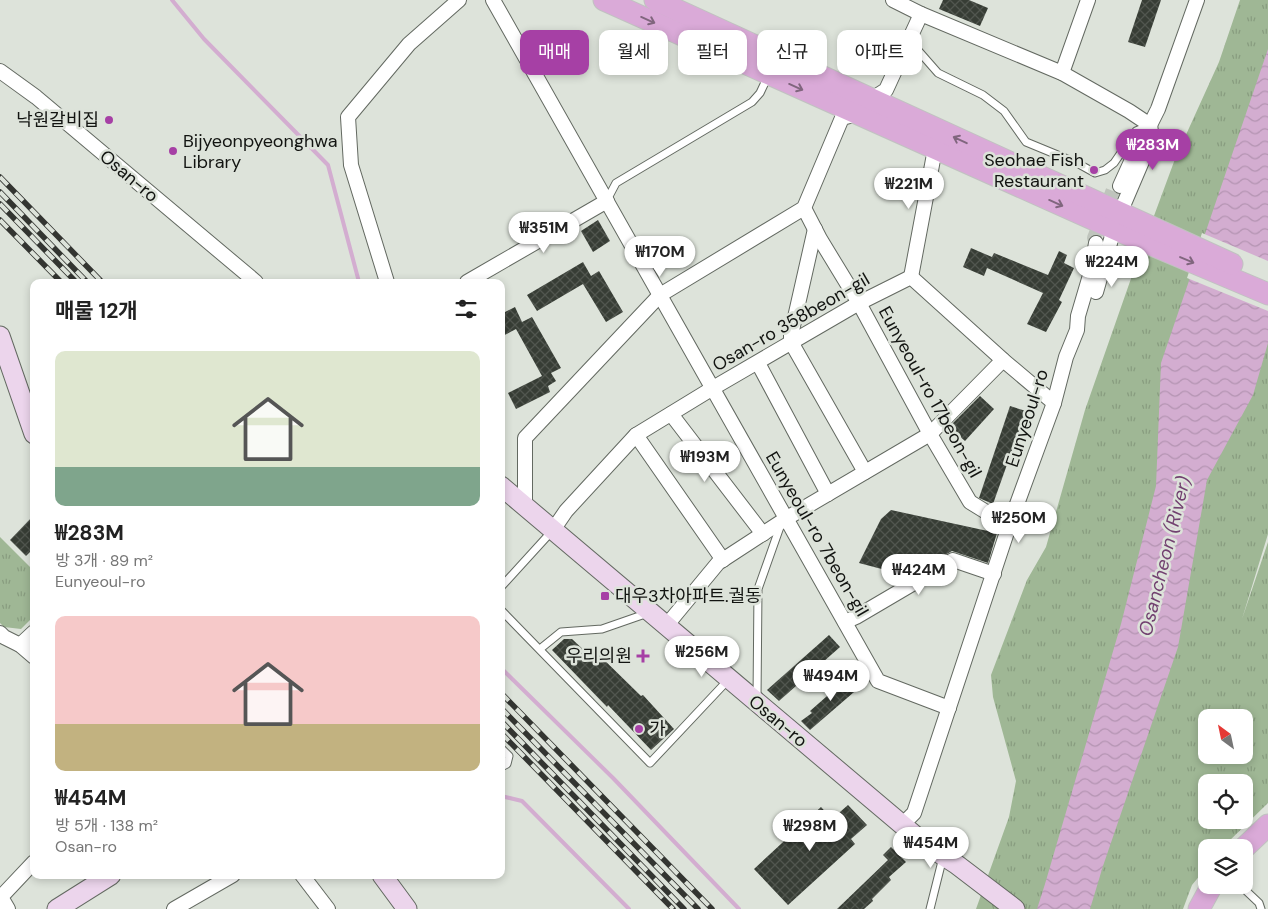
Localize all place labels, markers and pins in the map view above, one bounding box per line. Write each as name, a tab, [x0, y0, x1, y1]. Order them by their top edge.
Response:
place label: 낙원갈비집	[16, 108, 99, 132]
marker: 낙원갈비집	[103, 114, 115, 126]
pin: ₩283M	[1118, 128, 1188, 171]
place label: Bijyeonpyeonghwa Library	[183, 129, 337, 174]
marker: Bijyeonpyeonghwa Library	[167, 145, 179, 157]
place label: Seohae Fish Restaurant	[984, 148, 1084, 193]
marker: Seohae Fish Restaurant	[1088, 164, 1100, 176]
pin: ₩221M	[874, 168, 944, 210]
pin: ₩351M	[509, 212, 579, 254]
pin: ₩170M	[625, 236, 695, 278]
pin: ₩224M	[1077, 246, 1147, 288]
pin: ₩193M	[670, 440, 740, 483]
pin: ₩250M	[984, 502, 1054, 544]
pin: ₩424M	[884, 554, 954, 596]
place label: 대우3차아파트.궐동	[615, 584, 762, 608]
marker: 대우3차아파트.궐동	[599, 590, 611, 602]
pin: ₩256M	[667, 636, 737, 678]
place label: 우리의원	[566, 644, 632, 668]
marker: 우리의원	[636, 649, 650, 663]
pin: ₩494M	[796, 660, 866, 702]
place label: 가	[649, 717, 666, 741]
marker: 가	[633, 723, 645, 735]
pin: ₩298M	[775, 810, 845, 852]
pin: ₩454M	[896, 826, 966, 869]

